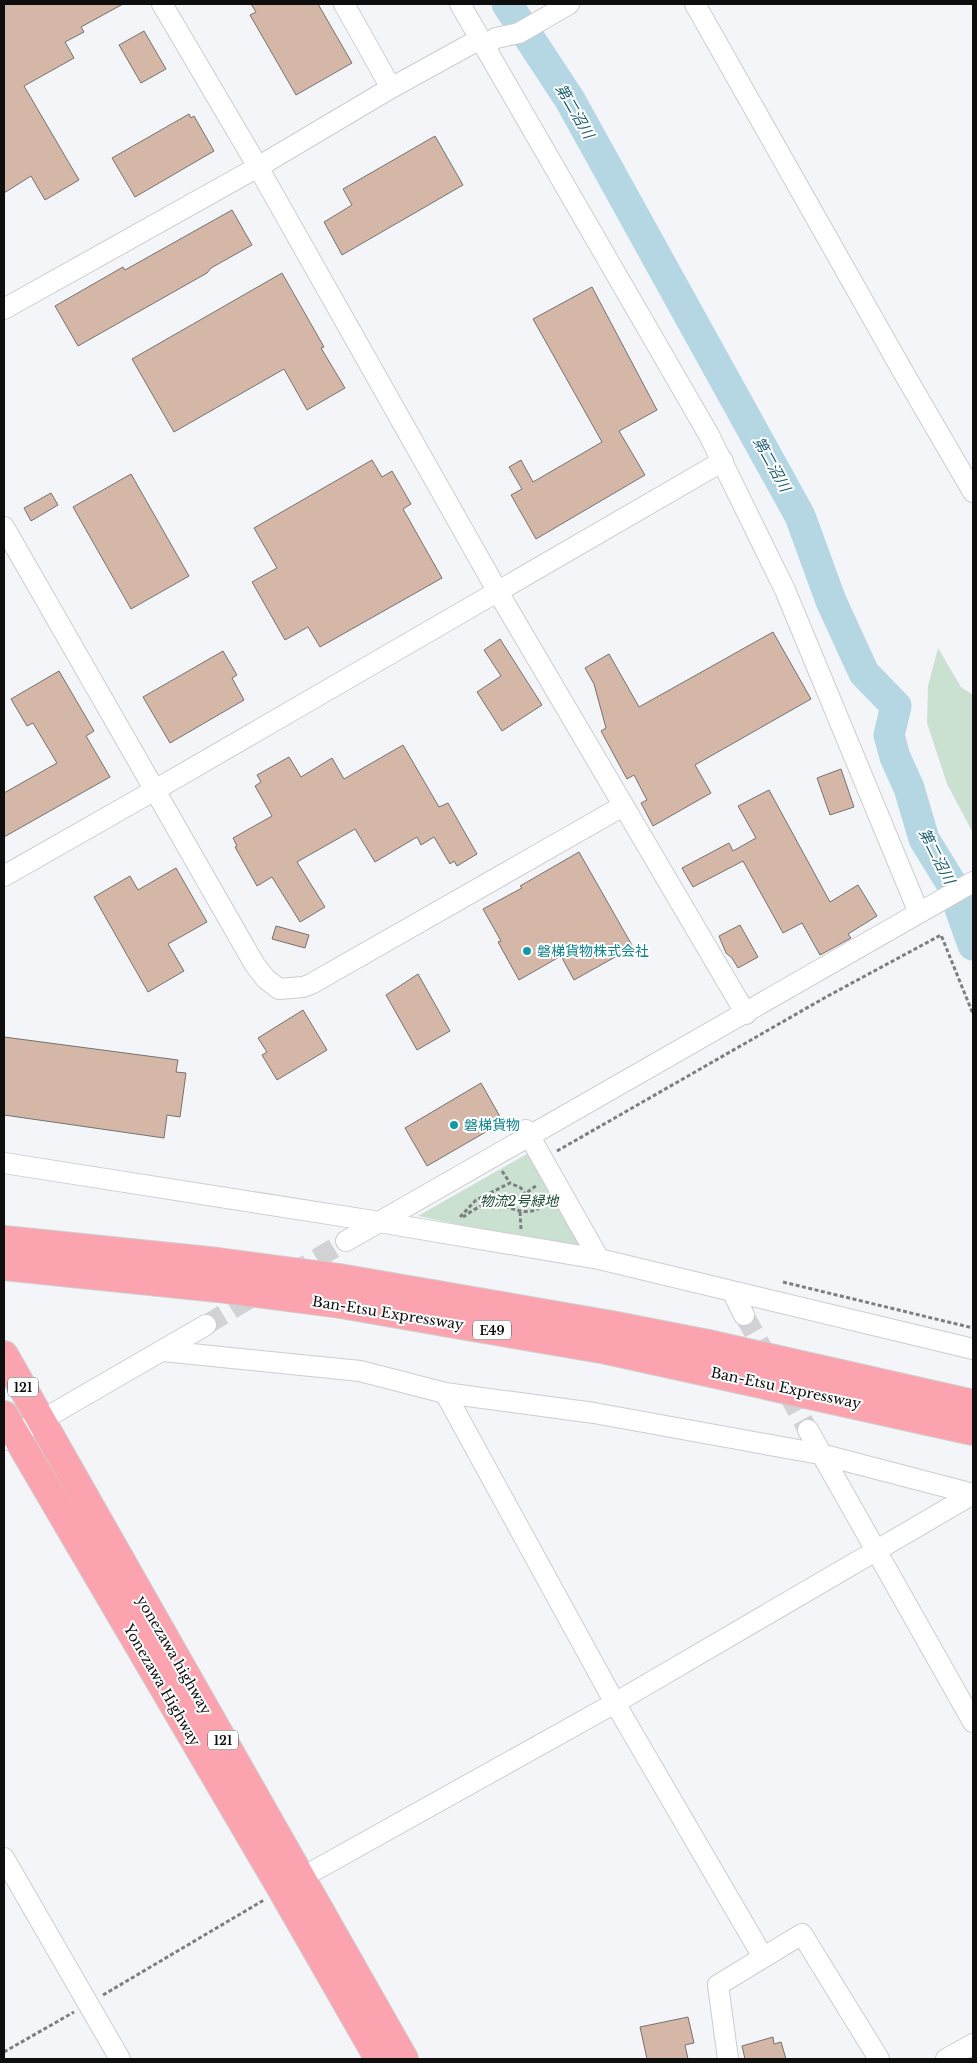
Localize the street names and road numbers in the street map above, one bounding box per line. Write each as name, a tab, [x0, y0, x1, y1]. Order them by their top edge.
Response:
street label: Ban-Etsu Expressway	[311, 1292, 465, 1334]
road number: E49	[473, 1320, 511, 1340]
street label: Ban-Etsu Expressway	[709, 1363, 863, 1413]
road number: 121	[8, 1378, 38, 1396]
street label: yonezawa highway	[133, 1592, 215, 1718]
street label: Yonezawa Highway	[119, 1620, 204, 1749]
road number: 121	[208, 1730, 238, 1750]

